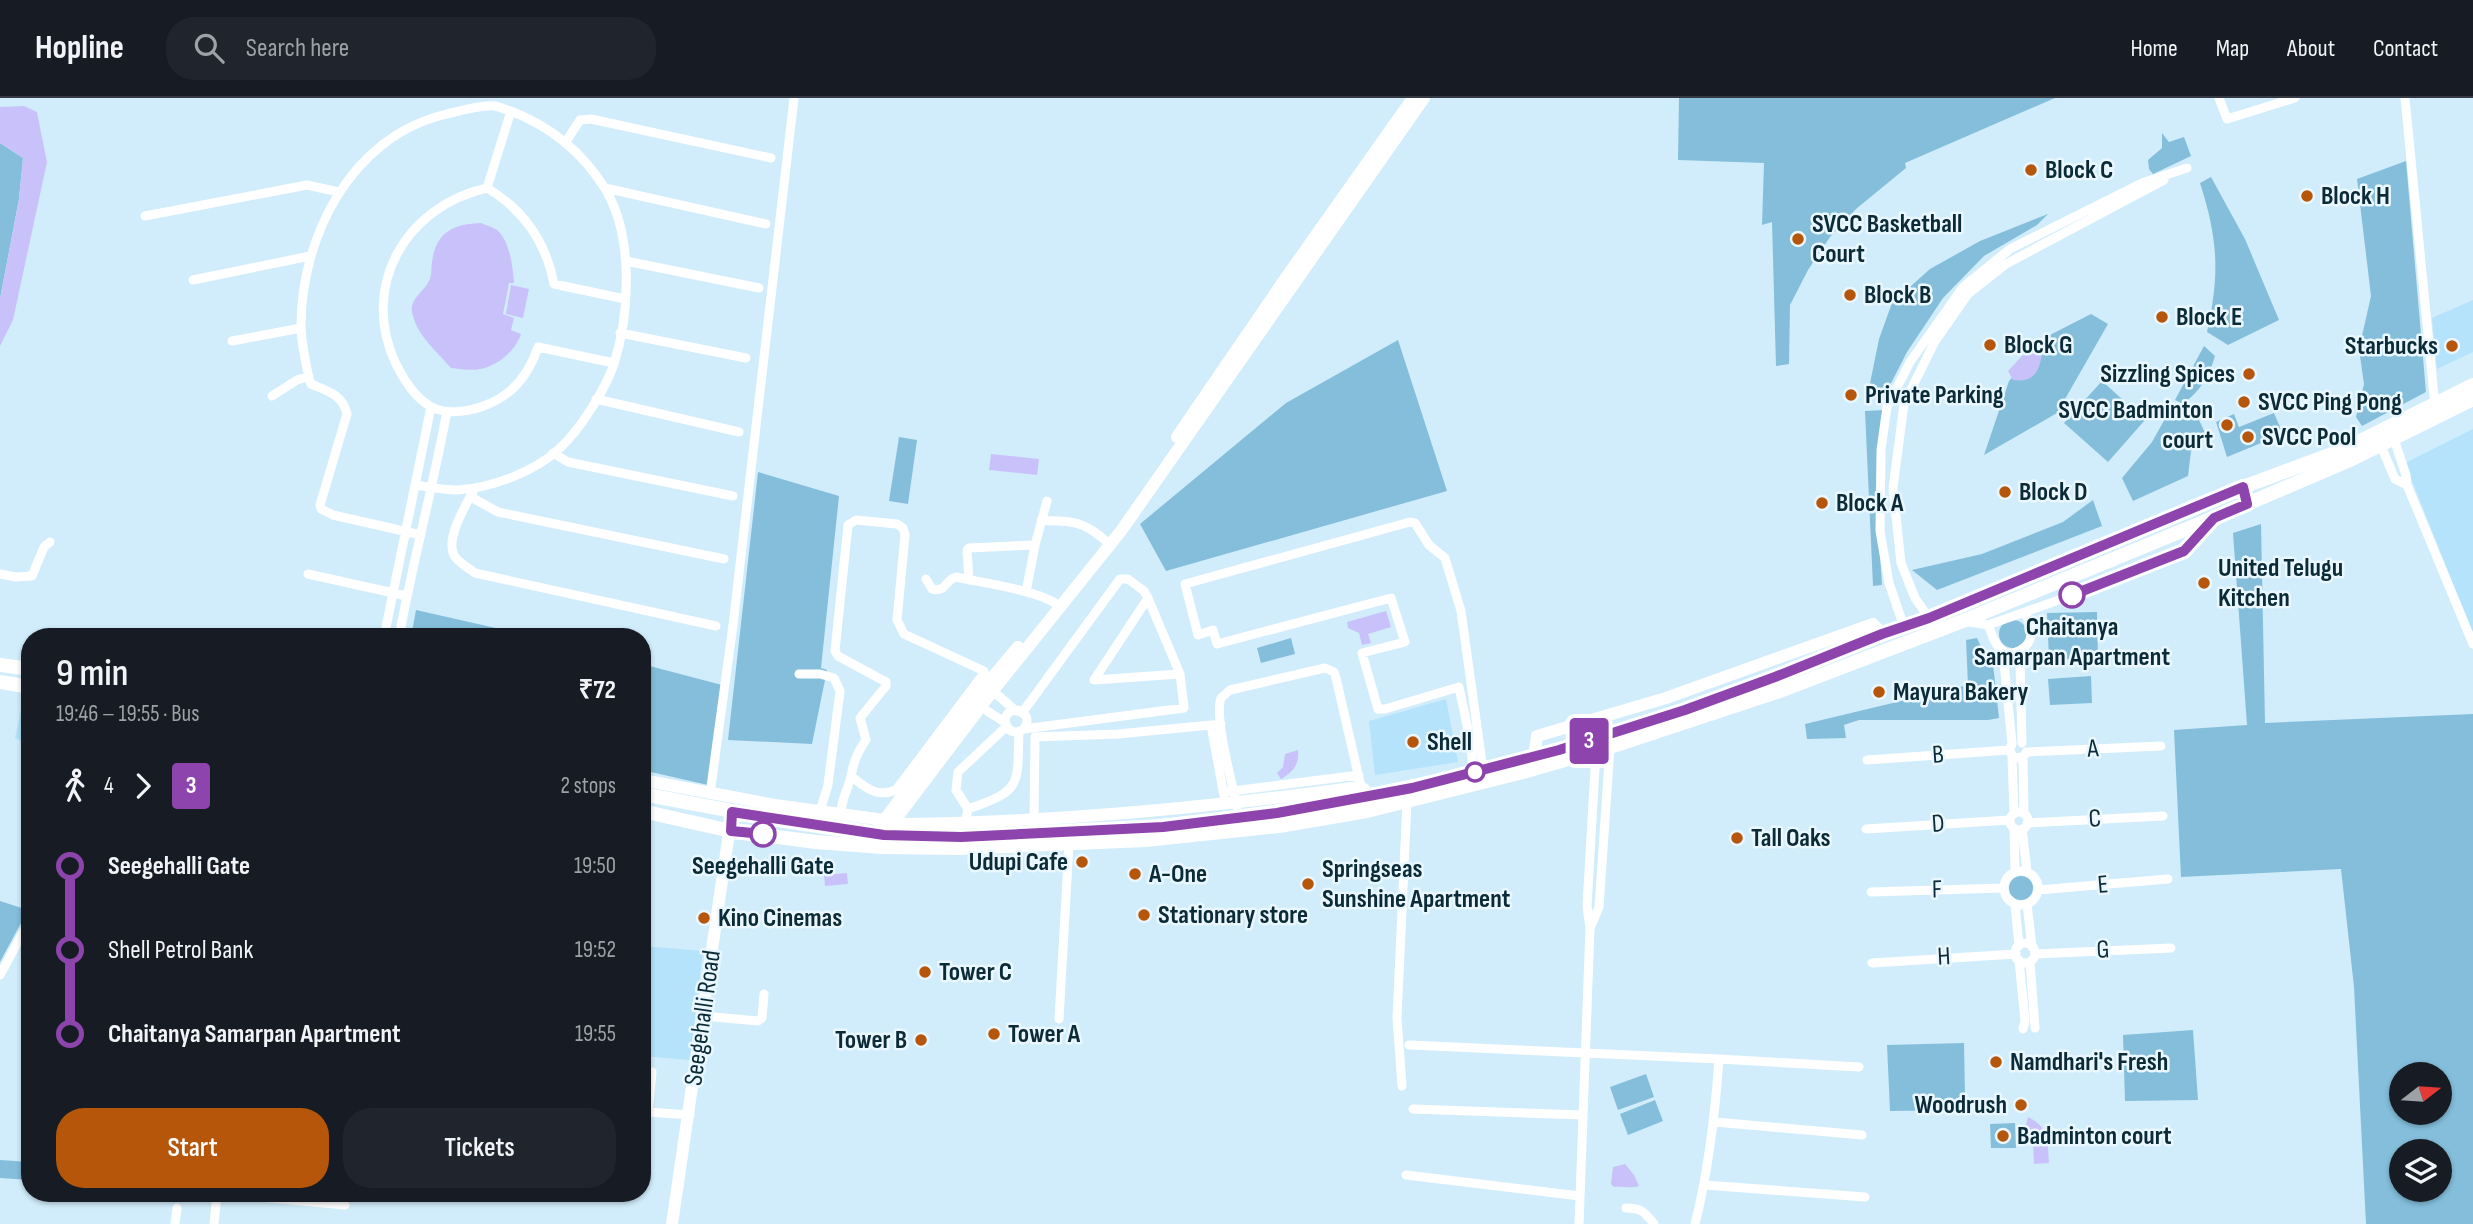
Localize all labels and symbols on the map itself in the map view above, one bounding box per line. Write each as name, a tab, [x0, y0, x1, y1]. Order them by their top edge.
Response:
place label: Block C	[2045, 155, 2113, 186]
marker: Block C	[2023, 162, 2039, 178]
place label: Block H	[2321, 181, 2390, 212]
marker: Block H	[2299, 188, 2315, 204]
place label: SVCC Basketball Court	[1812, 209, 1962, 270]
marker: SVCC Basketball Court	[1790, 231, 1806, 247]
place label: Block B	[1864, 280, 1931, 311]
marker: Block B	[1842, 287, 1858, 303]
place label: Block E	[2176, 302, 2242, 333]
marker: Block E	[2154, 309, 2170, 325]
place label: Block G	[2004, 330, 2073, 361]
place label: Starbucks	[2345, 331, 2438, 362]
marker: Block G	[1982, 337, 1998, 353]
marker: Starbucks	[2444, 338, 2460, 354]
place label: Sizzling Spices	[2100, 359, 2235, 390]
marker: Sizzling Spices	[2241, 366, 2257, 382]
place label: Private Parking	[1865, 380, 2004, 411]
marker: Private Parking	[1843, 387, 1859, 403]
place label: SVCC Ping Pong	[2258, 387, 2402, 418]
marker: SVCC Ping Pong	[2236, 394, 2252, 410]
place label: SVCC Badminton court	[2058, 395, 2213, 456]
marker: SVCC Badminton court	[2219, 417, 2235, 433]
place label: SVCC Pool	[2262, 422, 2356, 453]
marker: SVCC Pool	[2240, 429, 2256, 445]
place label: Block D	[2019, 477, 2087, 508]
marker: Block D	[1997, 484, 2013, 500]
place label: Block A	[1836, 488, 1904, 519]
marker: Block A	[1814, 495, 1830, 511]
place label: United Telugu Kitchen	[2218, 553, 2343, 614]
marker: United Telugu Kitchen	[2196, 575, 2212, 591]
marker: Chaitanya Samarpan Apartment	[2059, 582, 2085, 608]
place label: Chaitanya Samarpan Apartment	[1974, 612, 2170, 673]
place label: Mayura Bakery	[1893, 677, 2028, 708]
marker: Mayura Bakery	[1871, 684, 1887, 700]
line badge: 3	[1566, 718, 1612, 764]
place label: Shell	[1427, 727, 1472, 758]
street label: A	[2086, 733, 2100, 765]
marker: Shell	[1405, 734, 1421, 750]
street label: B	[1931, 739, 1945, 771]
unlabelled marker	[1465, 762, 1485, 782]
street label: C	[2088, 803, 2102, 835]
street label: D	[1931, 808, 1945, 840]
marker: Seegehalli Gate	[750, 821, 776, 847]
place label: Tall Oaks	[1751, 823, 1831, 854]
marker: Tall Oaks	[1729, 830, 1745, 846]
place label: Udupi Cafe	[969, 847, 1068, 878]
place label: Seegehalli Gate	[692, 851, 834, 882]
marker: Udupi Cafe	[1074, 854, 1090, 870]
place label: Springseas Sunshine Apartment	[1322, 854, 1511, 915]
place label: A-One	[1148, 859, 1207, 890]
marker: A-One	[1127, 866, 1143, 882]
street label: E	[2096, 869, 2110, 901]
street label: F	[1932, 874, 1942, 906]
marker: Springseas Sunshine Apartment	[1300, 876, 1316, 892]
place label: Stationary store	[1158, 900, 1308, 931]
place label: Kino Cinemas	[718, 903, 842, 934]
marker: Stationary store	[1136, 907, 1152, 923]
marker: Kino Cinemas	[696, 910, 712, 926]
street label: G	[2096, 934, 2110, 966]
street label: H	[1937, 941, 1951, 973]
street label: Seegehalli Road	[678, 948, 728, 1088]
place label: Tower C	[939, 957, 1012, 988]
marker: Tower C	[917, 964, 933, 980]
place label: Tower A	[1008, 1019, 1081, 1050]
place label: Tower B	[835, 1025, 907, 1056]
marker: Tower A	[986, 1026, 1002, 1042]
marker: Tower B	[913, 1032, 929, 1048]
place label: Namdhari's Fresh	[2010, 1047, 2168, 1078]
marker: Namdhari's Fresh	[1988, 1054, 2004, 1070]
north arrow	[2389, 1062, 2452, 1125]
place label: Woodrush	[1914, 1090, 2007, 1121]
marker: Woodrush	[2013, 1097, 2029, 1113]
place label: Badminton court	[2017, 1121, 2172, 1152]
marker: Badminton court	[1995, 1128, 2011, 1144]

